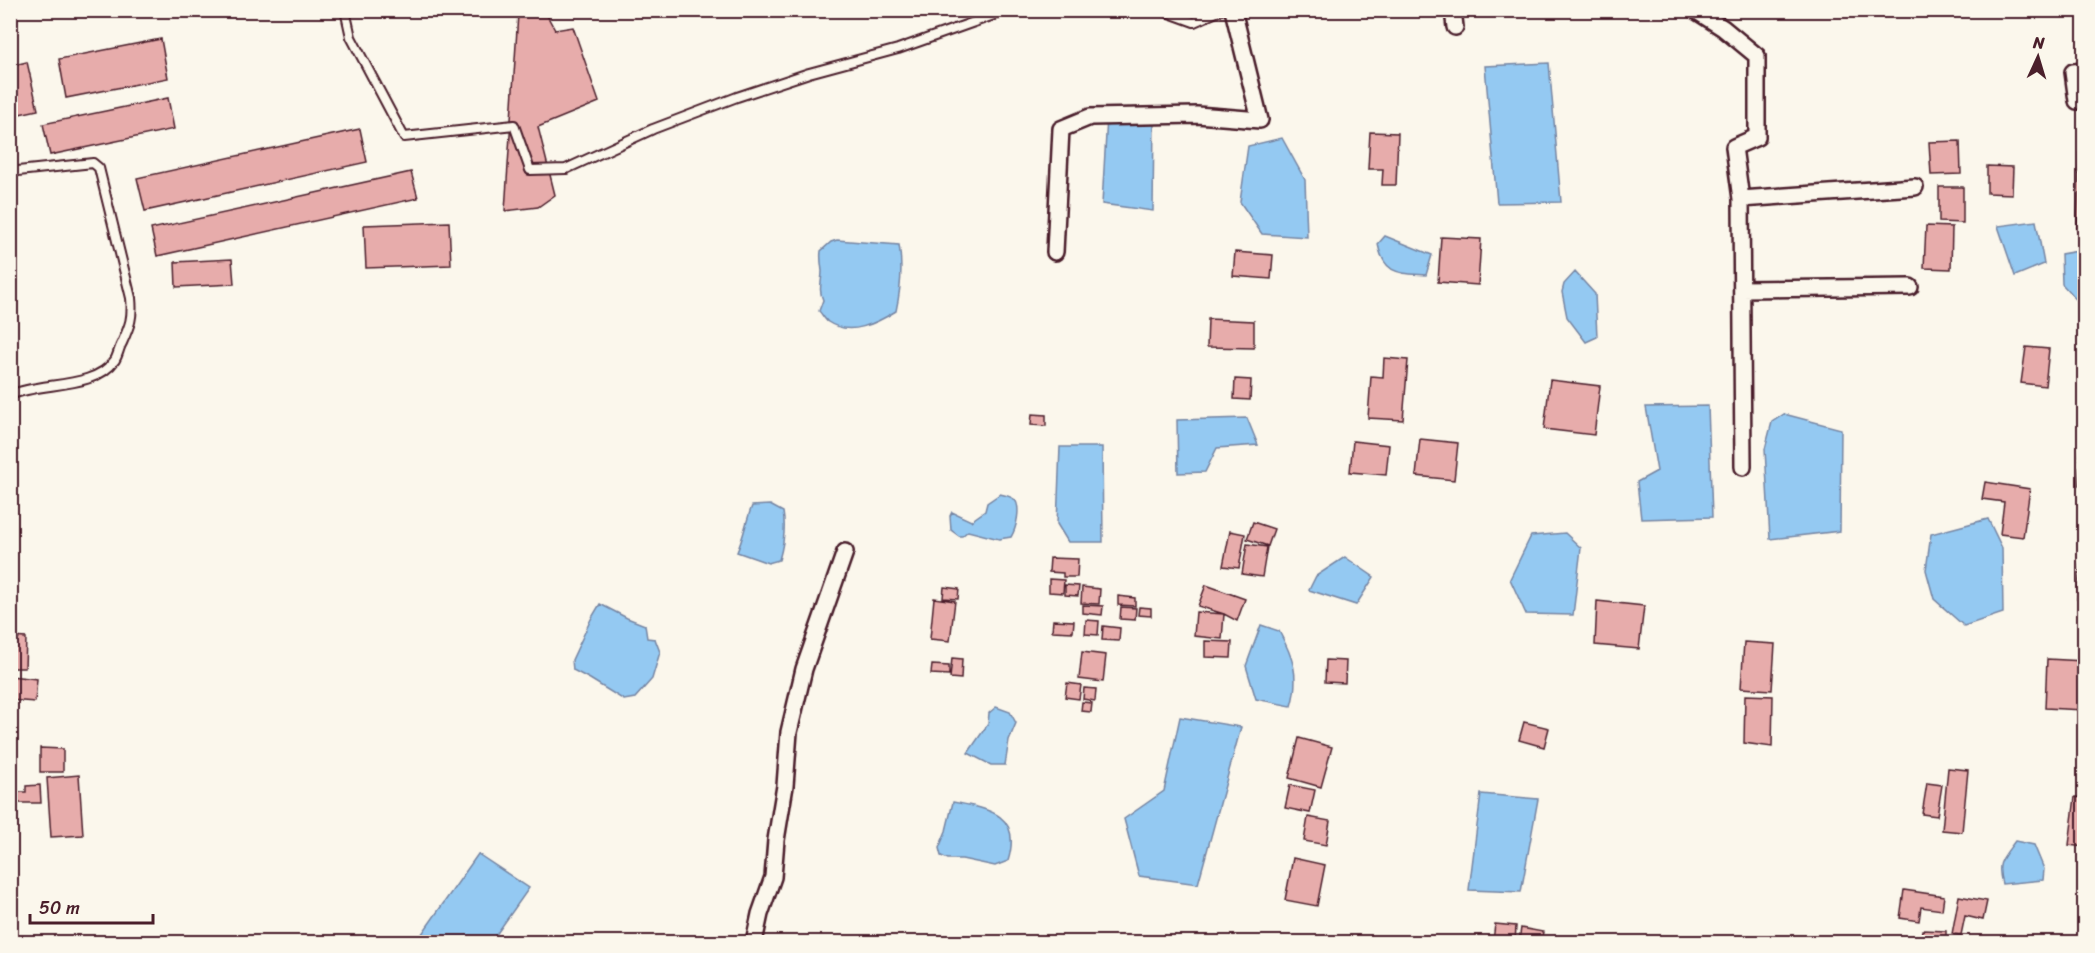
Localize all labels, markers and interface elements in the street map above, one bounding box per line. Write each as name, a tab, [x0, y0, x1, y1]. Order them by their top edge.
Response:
north arrow	[2008, 27, 2068, 87]
text: N	[2031, 28, 2046, 57]
scale bar	[30, 887, 153, 925]
text: 50 m	[39, 892, 80, 924]

